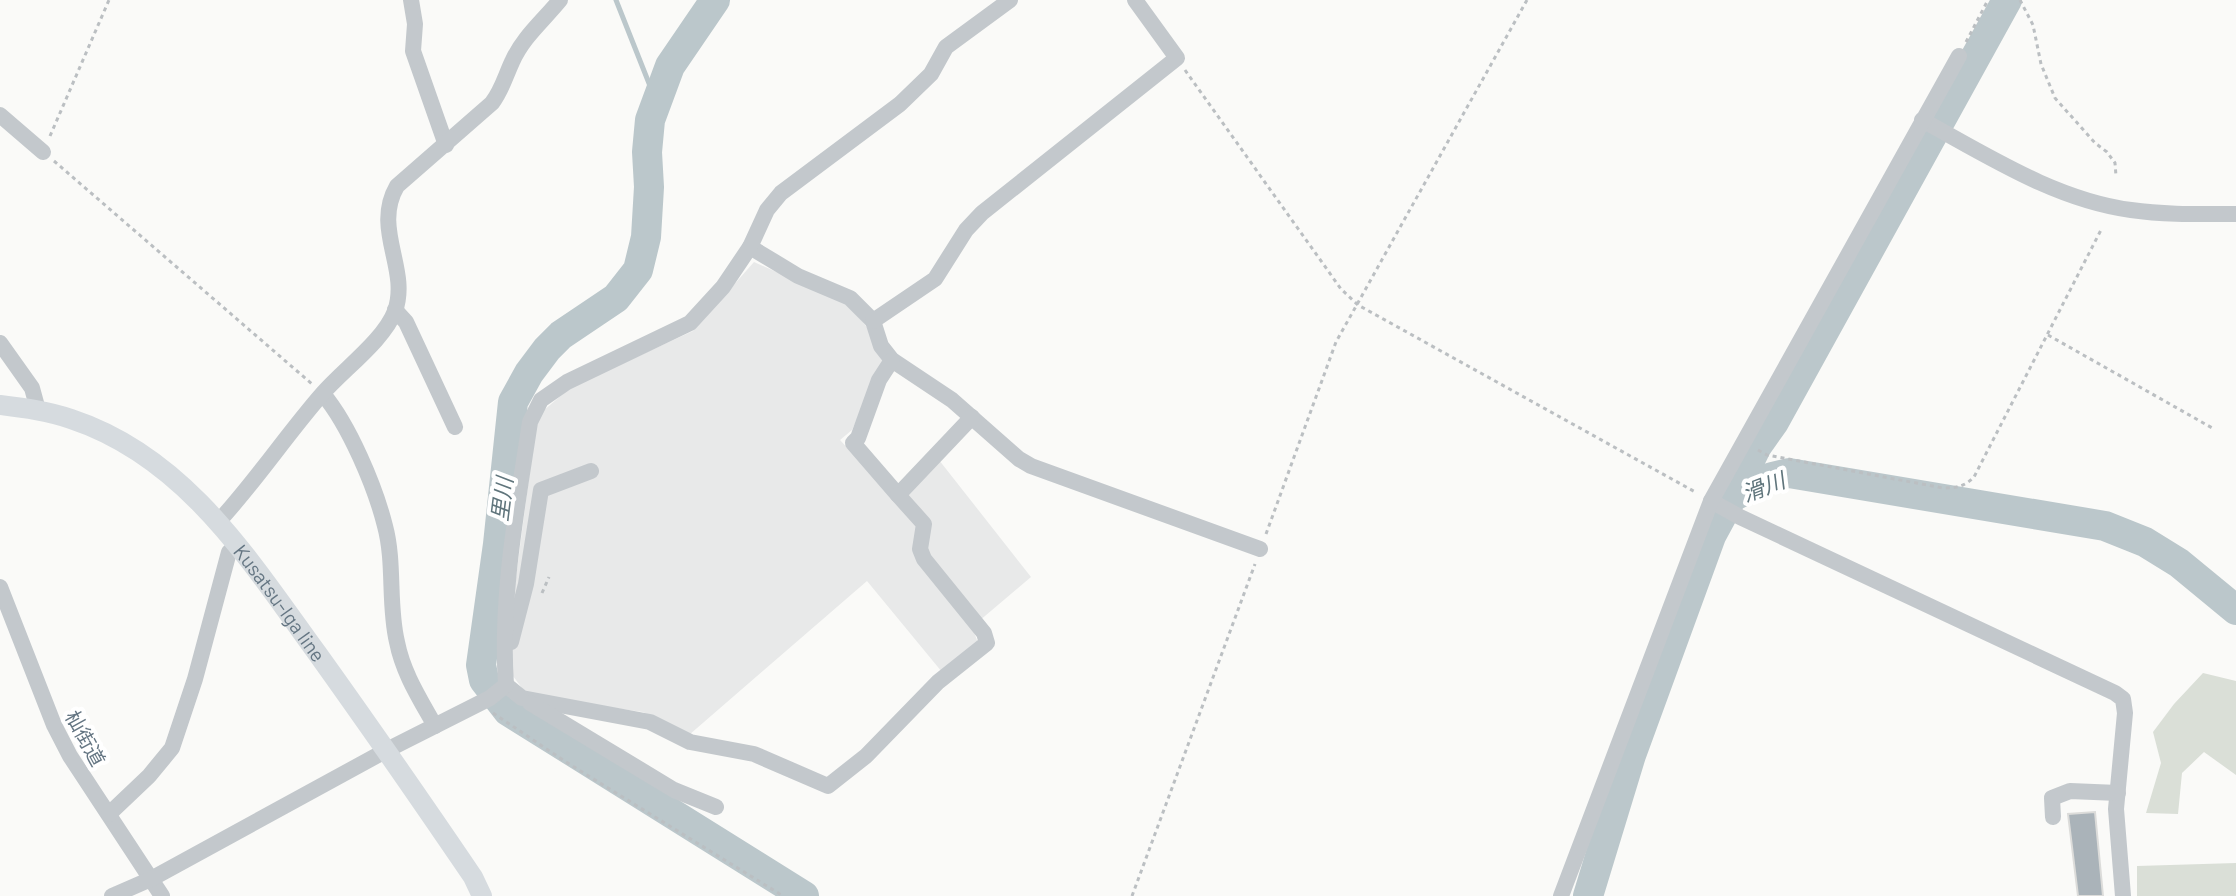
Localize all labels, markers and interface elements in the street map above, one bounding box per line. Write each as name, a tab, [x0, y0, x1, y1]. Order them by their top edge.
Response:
water label: 滑川	[1738, 465, 1790, 506]
water label: 里川	[485, 474, 517, 522]
street label: Kusatsu-Iga line	[229, 539, 331, 666]
street label: 杣街道	[61, 706, 111, 770]

